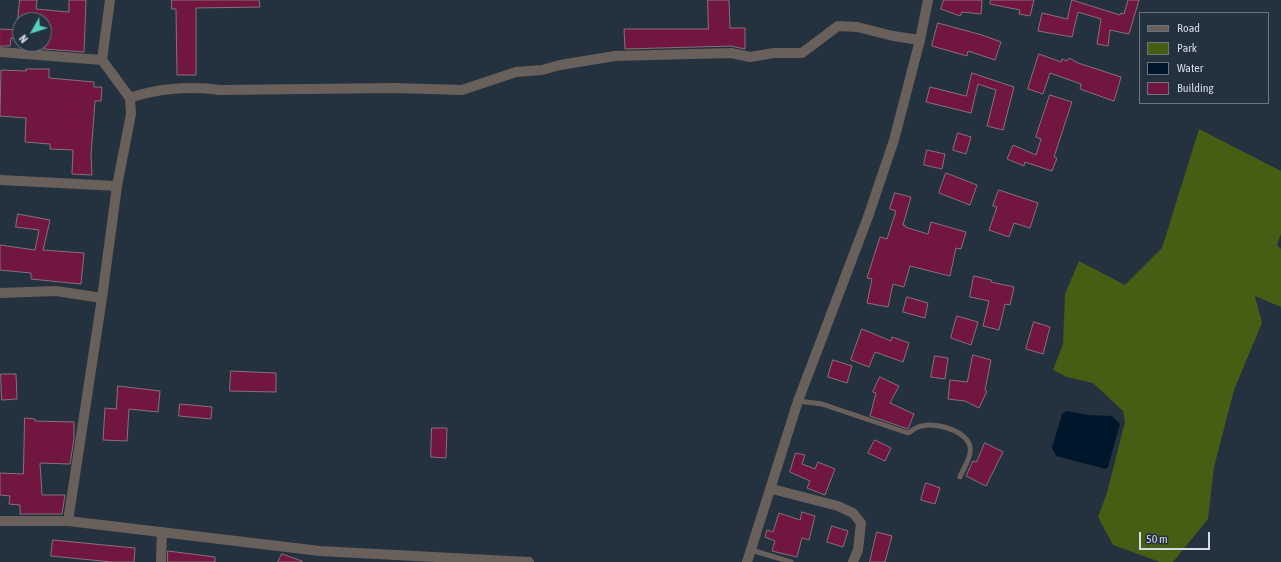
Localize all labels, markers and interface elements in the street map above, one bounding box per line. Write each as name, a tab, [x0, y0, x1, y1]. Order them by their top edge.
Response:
north arrow	[12, 12, 52, 52]
legend	[1139, 12, 1269, 104]
text: Road	[1177, 21, 1200, 35]
text: N	[17, 33, 30, 45]
text: Park	[1177, 41, 1197, 55]
text: Water	[1177, 61, 1203, 75]
text: Building	[1177, 81, 1214, 95]
scale bar	[1141, 524, 1212, 550]
text: 50 m	[1146, 532, 1168, 546]

